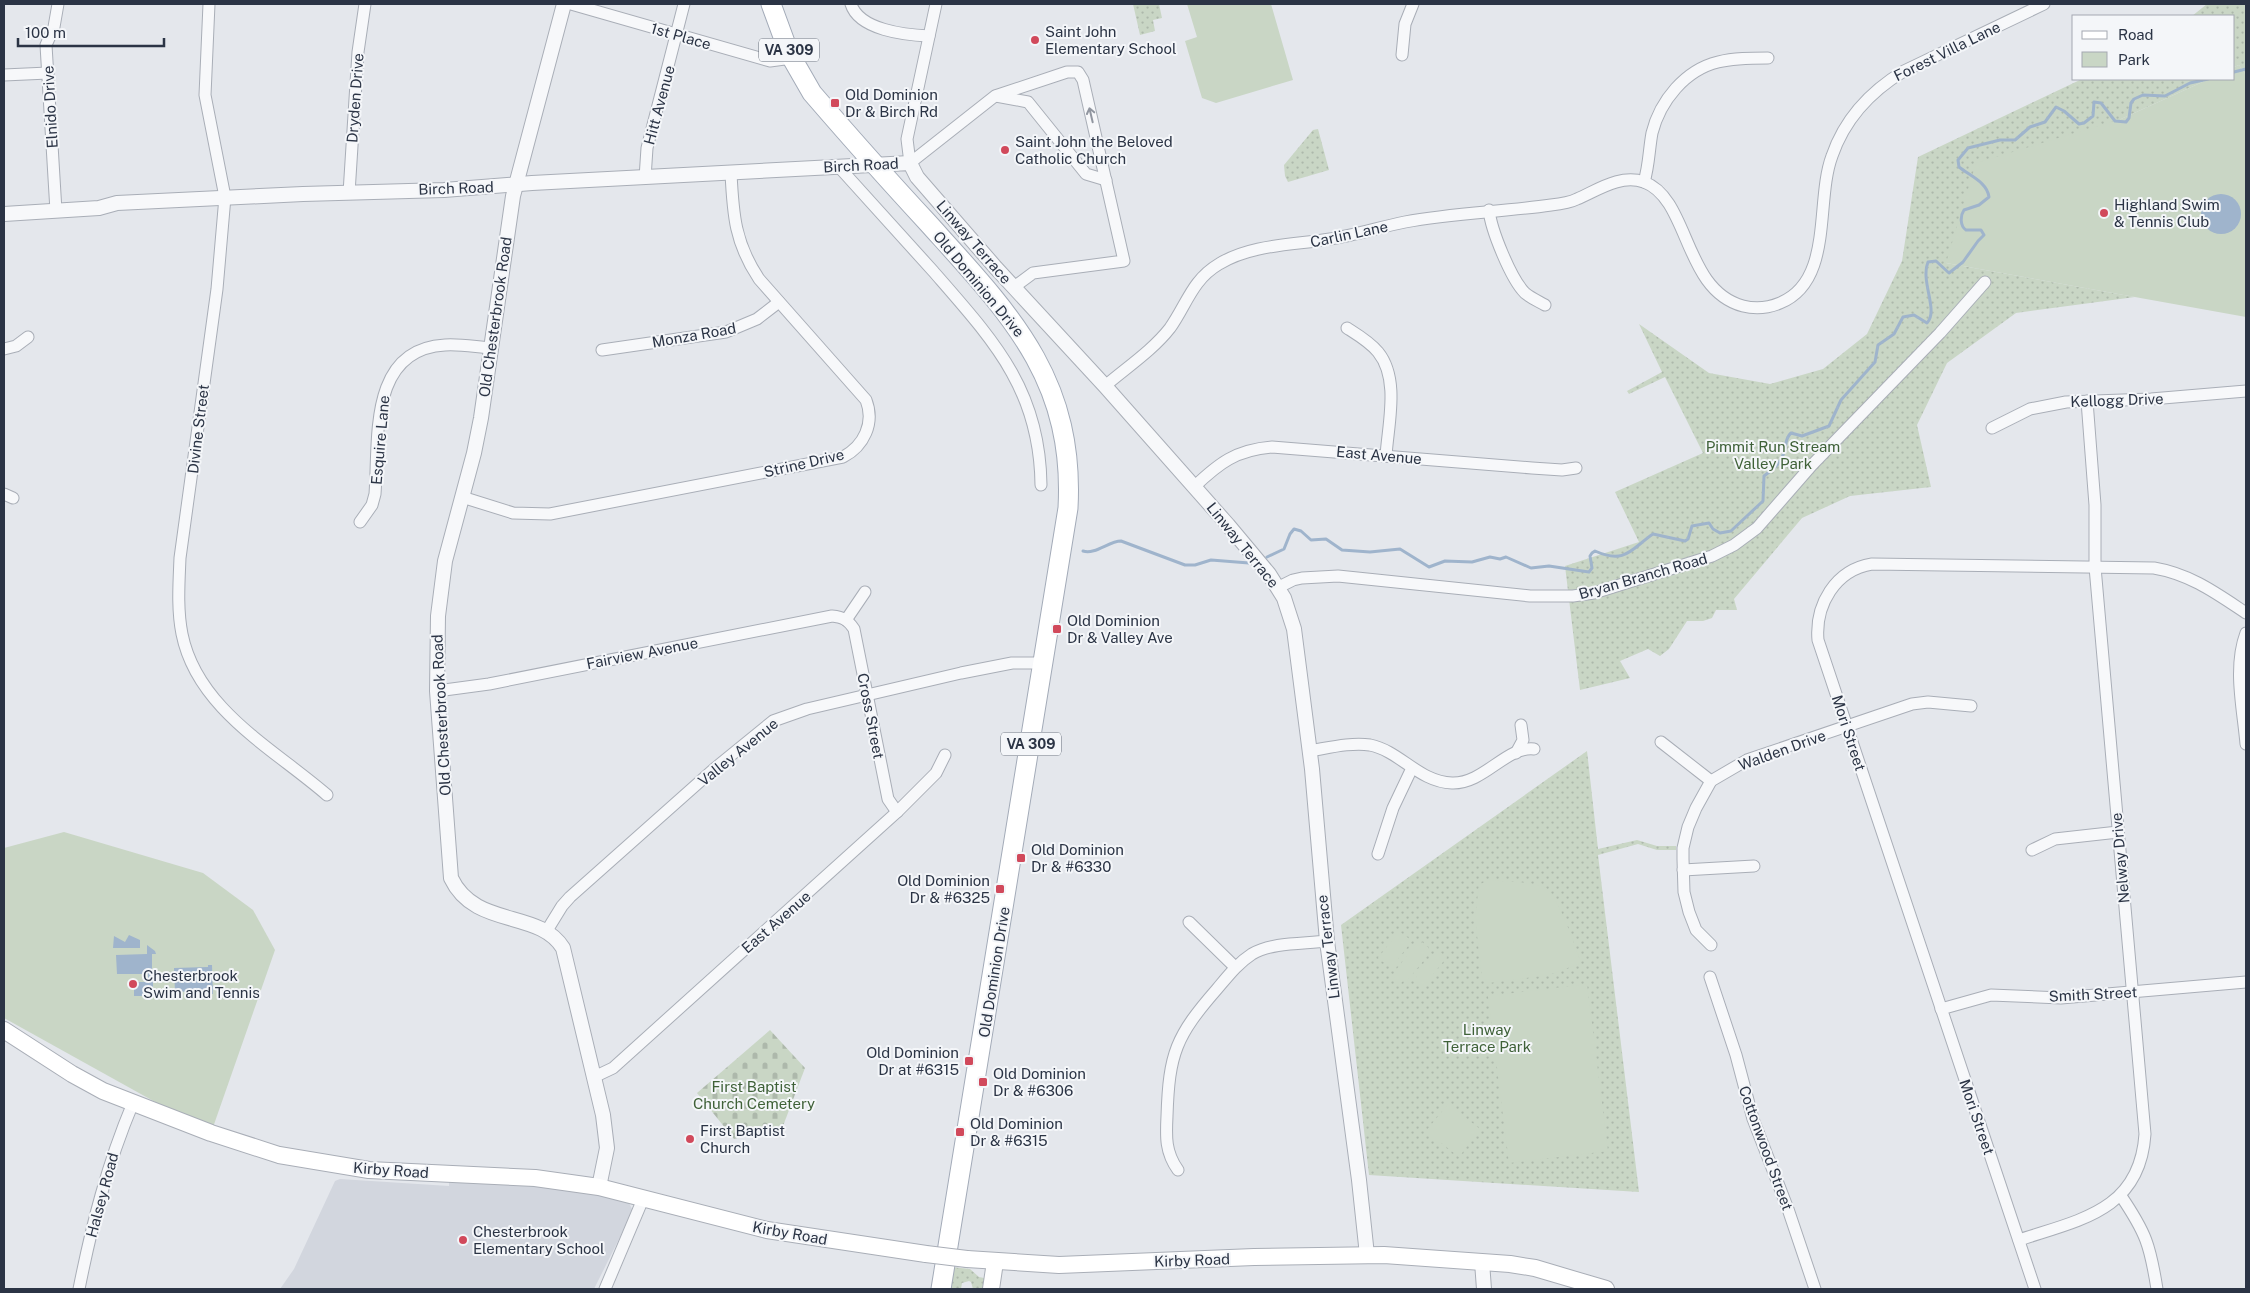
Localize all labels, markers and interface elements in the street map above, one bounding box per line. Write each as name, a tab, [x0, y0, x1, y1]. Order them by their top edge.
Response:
scale bar	[18, 15, 164, 47]
legend	[2072, 15, 2235, 80]
street label: Forest Villa Lane	[1891, 18, 2003, 84]
street label: 1st Place	[649, 19, 713, 53]
place label: Saint John Elementary School	[1045, 23, 1177, 57]
text: 100 m	[25, 24, 66, 41]
text: Road	[2118, 26, 2154, 43]
marker: Saint John Elementary School	[1029, 34, 1041, 46]
road number: VA 309	[759, 38, 819, 62]
text: Park	[2118, 51, 2150, 68]
street label: Dryden Drive	[343, 53, 367, 143]
street label: Hitt Avenue	[640, 64, 678, 146]
street label: Elnido Drive	[39, 65, 61, 149]
place label: Old Dominion Dr & Birch Rd	[845, 86, 938, 120]
marker: Old Dominion Dr & Birch Rd	[829, 97, 841, 109]
one-way arrow	[1086, 107, 1095, 123]
place label: Saint John the Beloved Catholic Church	[1015, 133, 1173, 167]
marker: Saint John the Beloved Catholic Church	[999, 144, 1011, 156]
street label: Birch Road	[823, 155, 899, 175]
street label: Birch Road	[418, 178, 494, 198]
place label: Highland Swim & Tennis Club	[2114, 196, 2220, 230]
street label: Linway Terrace	[933, 197, 1015, 287]
marker: Highland Swim & Tennis Club	[2098, 207, 2110, 219]
street label: Carlin Lane	[1309, 217, 1389, 251]
street label: Old Dominion Drive	[930, 228, 1028, 340]
street label: Old Chesterbrook Road	[475, 236, 515, 398]
street label: Monza Road	[651, 319, 737, 351]
street label: Divine Street	[184, 383, 212, 475]
street label: Kellogg Drive	[2070, 390, 2164, 410]
street label: Esquire Lane	[368, 394, 392, 486]
park label: Pimmit Run Stream Valley Park	[1706, 438, 1840, 472]
street label: East Avenue	[1335, 443, 1423, 467]
street label: Strine Drive	[762, 446, 846, 480]
street label: Linway Terrace	[1203, 499, 1283, 591]
street label: Bryan Branch Road	[1577, 549, 1709, 603]
place label: Old Dominion Dr & Valley Ave	[1067, 612, 1173, 646]
marker: Old Dominion Dr & Valley Ave	[1051, 623, 1063, 635]
street label: Old Chesterbrook Road	[428, 634, 454, 796]
street label: Fairview Avenue	[585, 634, 699, 672]
street label: Cross Street	[854, 672, 888, 761]
street label: Mori Street	[1829, 693, 1869, 773]
street label: Valley Avenue	[695, 715, 781, 789]
street label: Walden Drive	[1736, 726, 1828, 774]
road number: VA 309	[1001, 732, 1061, 756]
street label: Nelway Drive	[2108, 812, 2132, 904]
place label: Old Dominion Dr & #6330	[1031, 841, 1124, 875]
marker: Old Dominion Dr & #6330	[1015, 852, 1027, 864]
place label: Old Dominion Dr & #6325	[897, 872, 990, 906]
marker: Old Dominion Dr & #6325	[994, 883, 1006, 895]
street label: East Avenue	[738, 887, 814, 957]
street label: Linway Terrace	[1313, 894, 1343, 1000]
street label: Old Dominion Drive	[975, 905, 1013, 1039]
place label: Chesterbrook Swim and Tennis	[143, 967, 260, 1001]
marker: Chesterbrook Swim and Tennis	[127, 978, 139, 990]
street label: Smith Street	[2048, 983, 2138, 1005]
park label: Linway Terrace Park	[1443, 1021, 1531, 1055]
place label: Old Dominion Dr at #6315	[866, 1044, 959, 1078]
marker: Old Dominion Dr at #6315	[963, 1055, 975, 1067]
place label: Old Dominion Dr & #6306	[993, 1065, 1086, 1099]
marker: Old Dominion Dr & #6306	[977, 1076, 989, 1088]
street label: Mori Street	[1956, 1077, 1998, 1157]
park label: First Baptist Church Cemetery	[693, 1078, 815, 1112]
street label: Cottonwood Street	[1736, 1084, 1796, 1213]
place label: Old Dominion Dr & #6315	[970, 1115, 1063, 1149]
place label: First Baptist Church	[700, 1122, 785, 1156]
marker: Old Dominion Dr & #6315	[954, 1126, 966, 1138]
marker: First Baptist Church	[684, 1133, 696, 1145]
street label: Halsey Road	[83, 1151, 121, 1239]
street label: Kirby Road	[353, 1159, 429, 1181]
street label: Kirby Road	[751, 1218, 829, 1248]
place label: Chesterbrook Elementary School	[473, 1223, 605, 1257]
marker: Chesterbrook Elementary School	[457, 1234, 469, 1246]
street label: Kirby Road	[1154, 1250, 1230, 1270]

